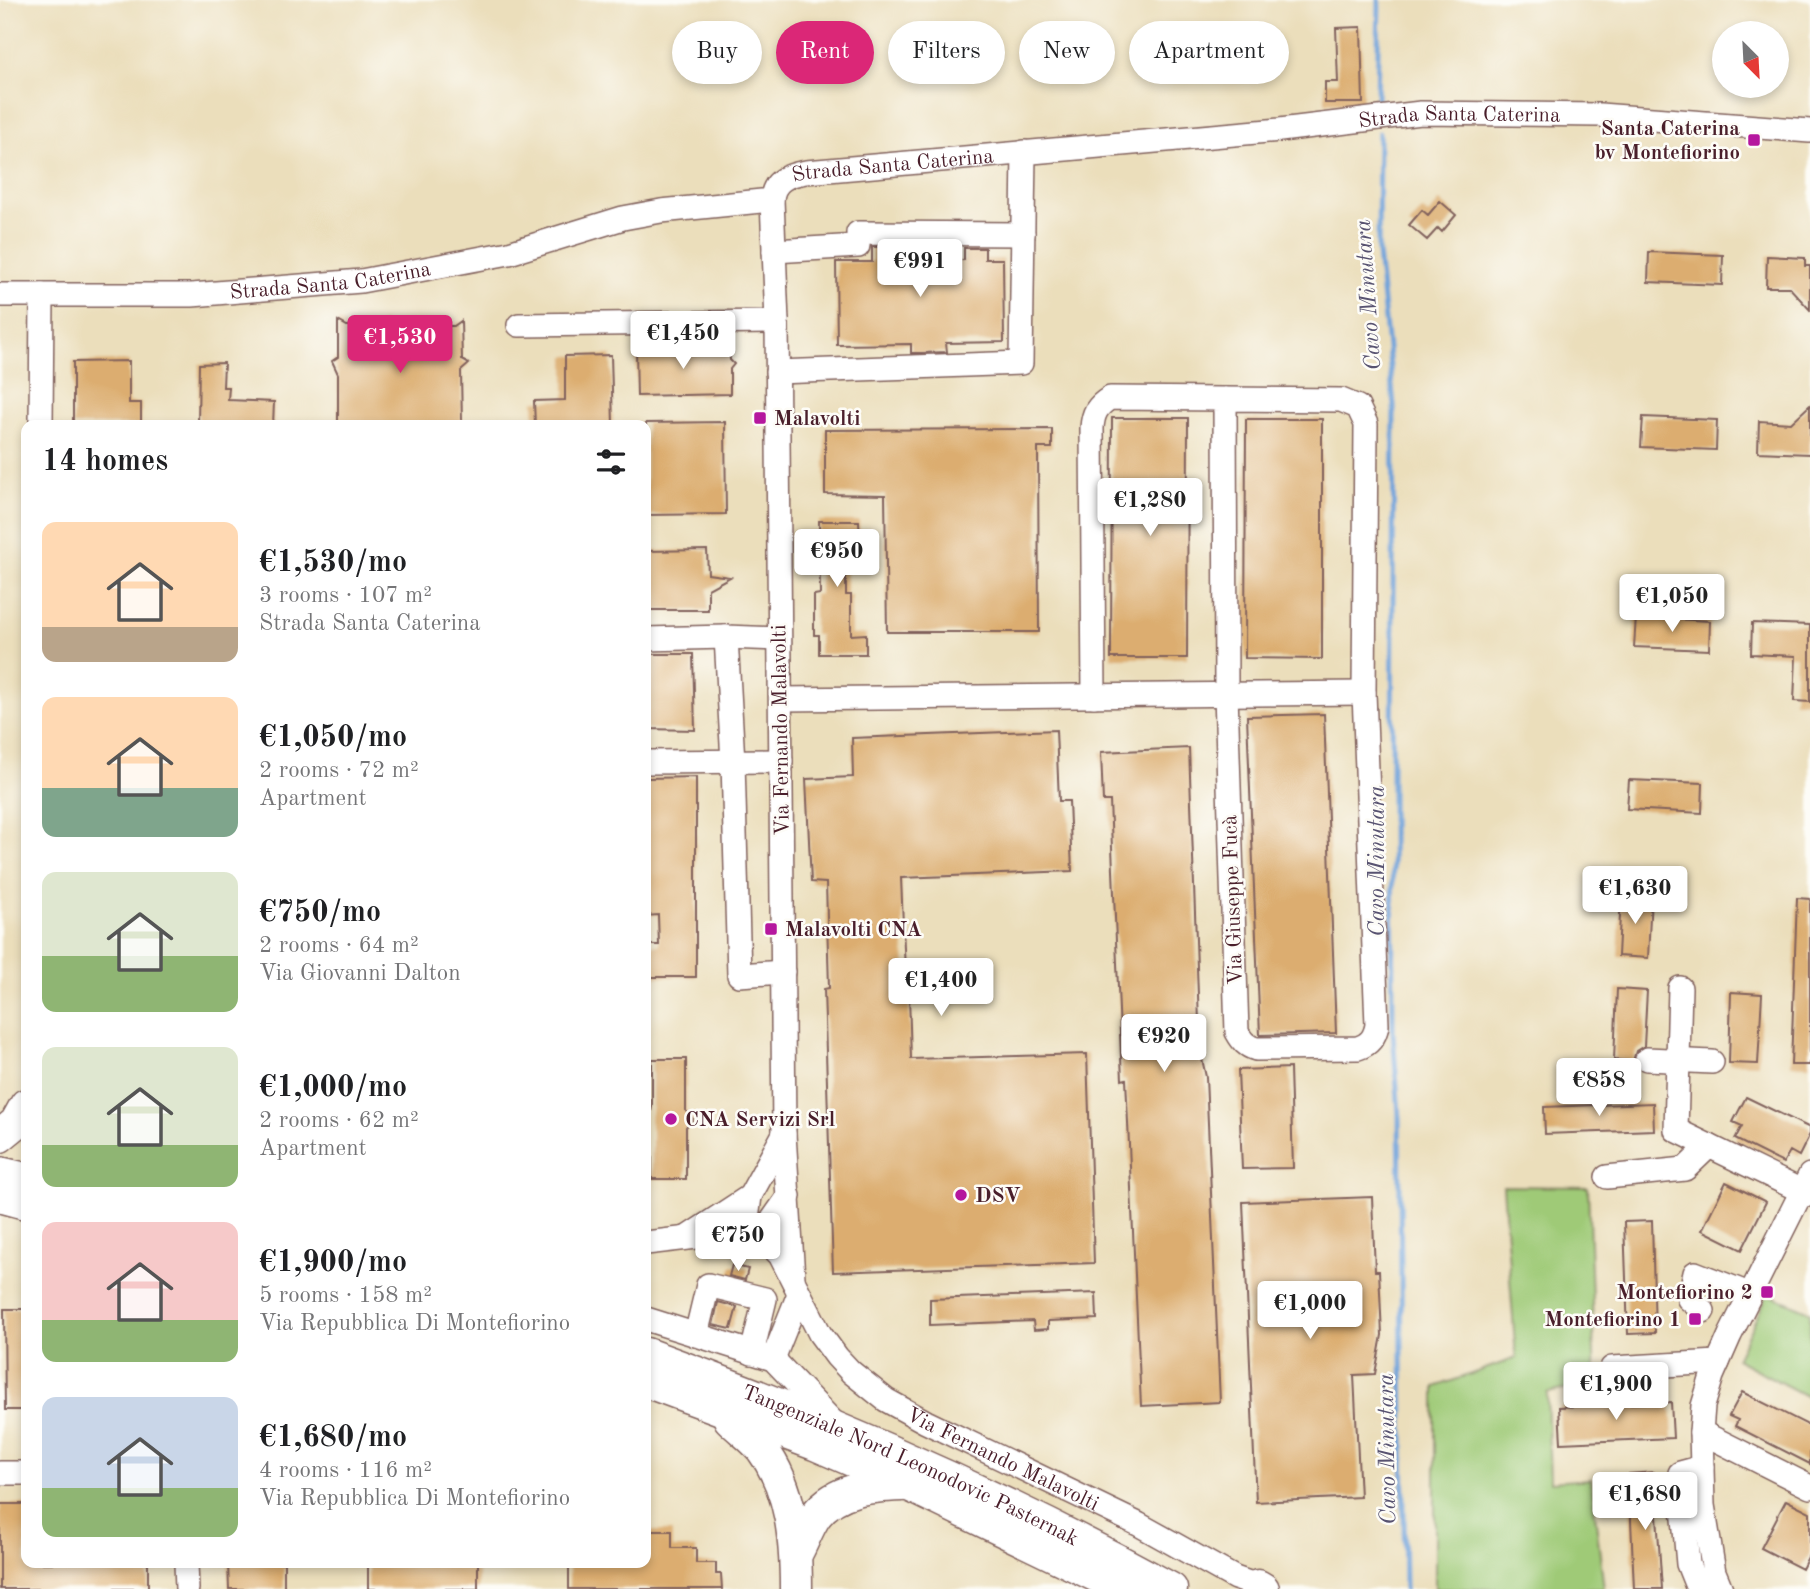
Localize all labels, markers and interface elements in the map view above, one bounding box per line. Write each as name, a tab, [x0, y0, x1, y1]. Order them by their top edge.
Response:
chip: Buy	[672, 21, 762, 84]
chip: Rent	[776, 21, 874, 84]
chip: Filters	[888, 21, 1005, 84]
chip: New	[1019, 21, 1115, 84]
chip: Apartment	[1129, 21, 1289, 84]
north arrow	[1712, 21, 1788, 98]
map controls	[1712, 21, 1789, 98]
street label: Strada Santa Caterina	[1357, 104, 1560, 132]
place label: Santa Caterina bv Montefiorino	[1595, 119, 1740, 164]
marker: Santa Caterina bv Montefiorino	[1746, 132, 1762, 148]
street label: Strada Santa Caterina	[790, 146, 995, 187]
water label: Cavo Minutara	[1352, 218, 1385, 371]
pin: €991	[879, 240, 961, 299]
text: €991	[893, 250, 947, 273]
street label: Strada Santa Caterina	[229, 259, 433, 304]
pin: €1,450	[626, 312, 740, 371]
pin: €1,530	[343, 316, 457, 375]
text: €1,450	[646, 322, 720, 345]
text: €1,530	[363, 326, 437, 349]
place label: Malavolti	[774, 409, 860, 430]
marker: Malavolti	[752, 410, 768, 426]
icon: filters	[592, 443, 630, 481]
text: 14 homes	[42, 447, 168, 477]
pin: €1,280	[1093, 478, 1207, 538]
text: €1,280	[1113, 489, 1187, 512]
pin: €950	[796, 530, 878, 589]
text: €950	[810, 540, 864, 563]
text: €1,530/mo	[259, 548, 407, 578]
icon: home	[98, 550, 182, 634]
pin: €1,050	[1615, 574, 1729, 634]
text: 3 rooms · 107 m²	[259, 584, 432, 607]
text: €1,050	[1635, 585, 1709, 608]
text: Strada Santa Caterina	[259, 612, 481, 635]
street label: Via Fernando Malavolti	[769, 624, 794, 836]
text: €1,050/mo	[259, 723, 407, 753]
icon: home	[98, 725, 182, 809]
text: 2 rooms · 72 m²	[259, 759, 419, 782]
water label: Cavo Minutara	[1366, 785, 1389, 937]
text: Apartment	[259, 787, 367, 810]
street label: Via Giuseppe Fucà	[1220, 815, 1247, 985]
pin: €1,630	[1578, 866, 1692, 926]
text: €1,630	[1598, 877, 1672, 900]
text: €750/mo	[259, 898, 381, 928]
icon: home	[98, 900, 182, 984]
place label: Malavolti CNA	[785, 920, 922, 941]
marker: Malavolti CNA	[763, 921, 779, 937]
text: 2 rooms · 64 m²	[259, 934, 419, 957]
pin: €1,400	[884, 958, 998, 1018]
text: Via Giovanni Dalton	[259, 962, 461, 985]
text: €1,400	[904, 969, 978, 992]
pin: €920	[1123, 1014, 1205, 1074]
text: €920	[1137, 1025, 1191, 1048]
pin: €858	[1558, 1058, 1640, 1118]
text: €858	[1572, 1069, 1626, 1092]
text: €1,000/mo	[259, 1073, 407, 1103]
icon: home	[98, 1075, 182, 1159]
text: 2 rooms · 62 m²	[259, 1109, 419, 1132]
place label: CNA Servizi Srl	[685, 1110, 835, 1131]
marker: CNA Servizi Srl	[663, 1111, 679, 1127]
text: Apartment	[259, 1137, 367, 1160]
place label: DSV	[975, 1186, 1021, 1207]
marker: DSV	[953, 1187, 969, 1203]
pin: €750	[697, 1214, 779, 1273]
text: €750	[711, 1224, 765, 1247]
text: €1,900/mo	[259, 1248, 407, 1278]
icon: home	[98, 1250, 182, 1334]
pin: €1,000	[1253, 1282, 1367, 1341]
place label: Montefiorino 2	[1616, 1283, 1753, 1304]
text: 5 rooms · 158 m²	[259, 1284, 432, 1307]
marker: Montefiorino 2	[1759, 1284, 1775, 1300]
text: €1,000	[1273, 1292, 1347, 1315]
place label: Montefiorino 1	[1544, 1310, 1681, 1331]
marker: Montefiorino 1	[1687, 1311, 1703, 1327]
text: Via Repubblica Di Montefiorino	[259, 1312, 570, 1335]
pin: €1,900	[1559, 1362, 1673, 1422]
water label: Cavo Minutara	[1375, 1373, 1400, 1525]
text: €1,900	[1579, 1373, 1653, 1396]
street label: Tangenziale Nord Leonodovic Pasternak	[739, 1382, 1082, 1550]
street label: Via Fernando Malavolti	[902, 1404, 1102, 1516]
text: €1,680/mo	[259, 1423, 407, 1453]
icon: home	[98, 1425, 182, 1509]
text: 4 rooms · 116 m²	[259, 1459, 432, 1482]
pin: €1,680	[1588, 1472, 1702, 1532]
text: €1,680	[1608, 1483, 1682, 1506]
text: Via Repubblica Di Montefiorino	[259, 1487, 570, 1510]

